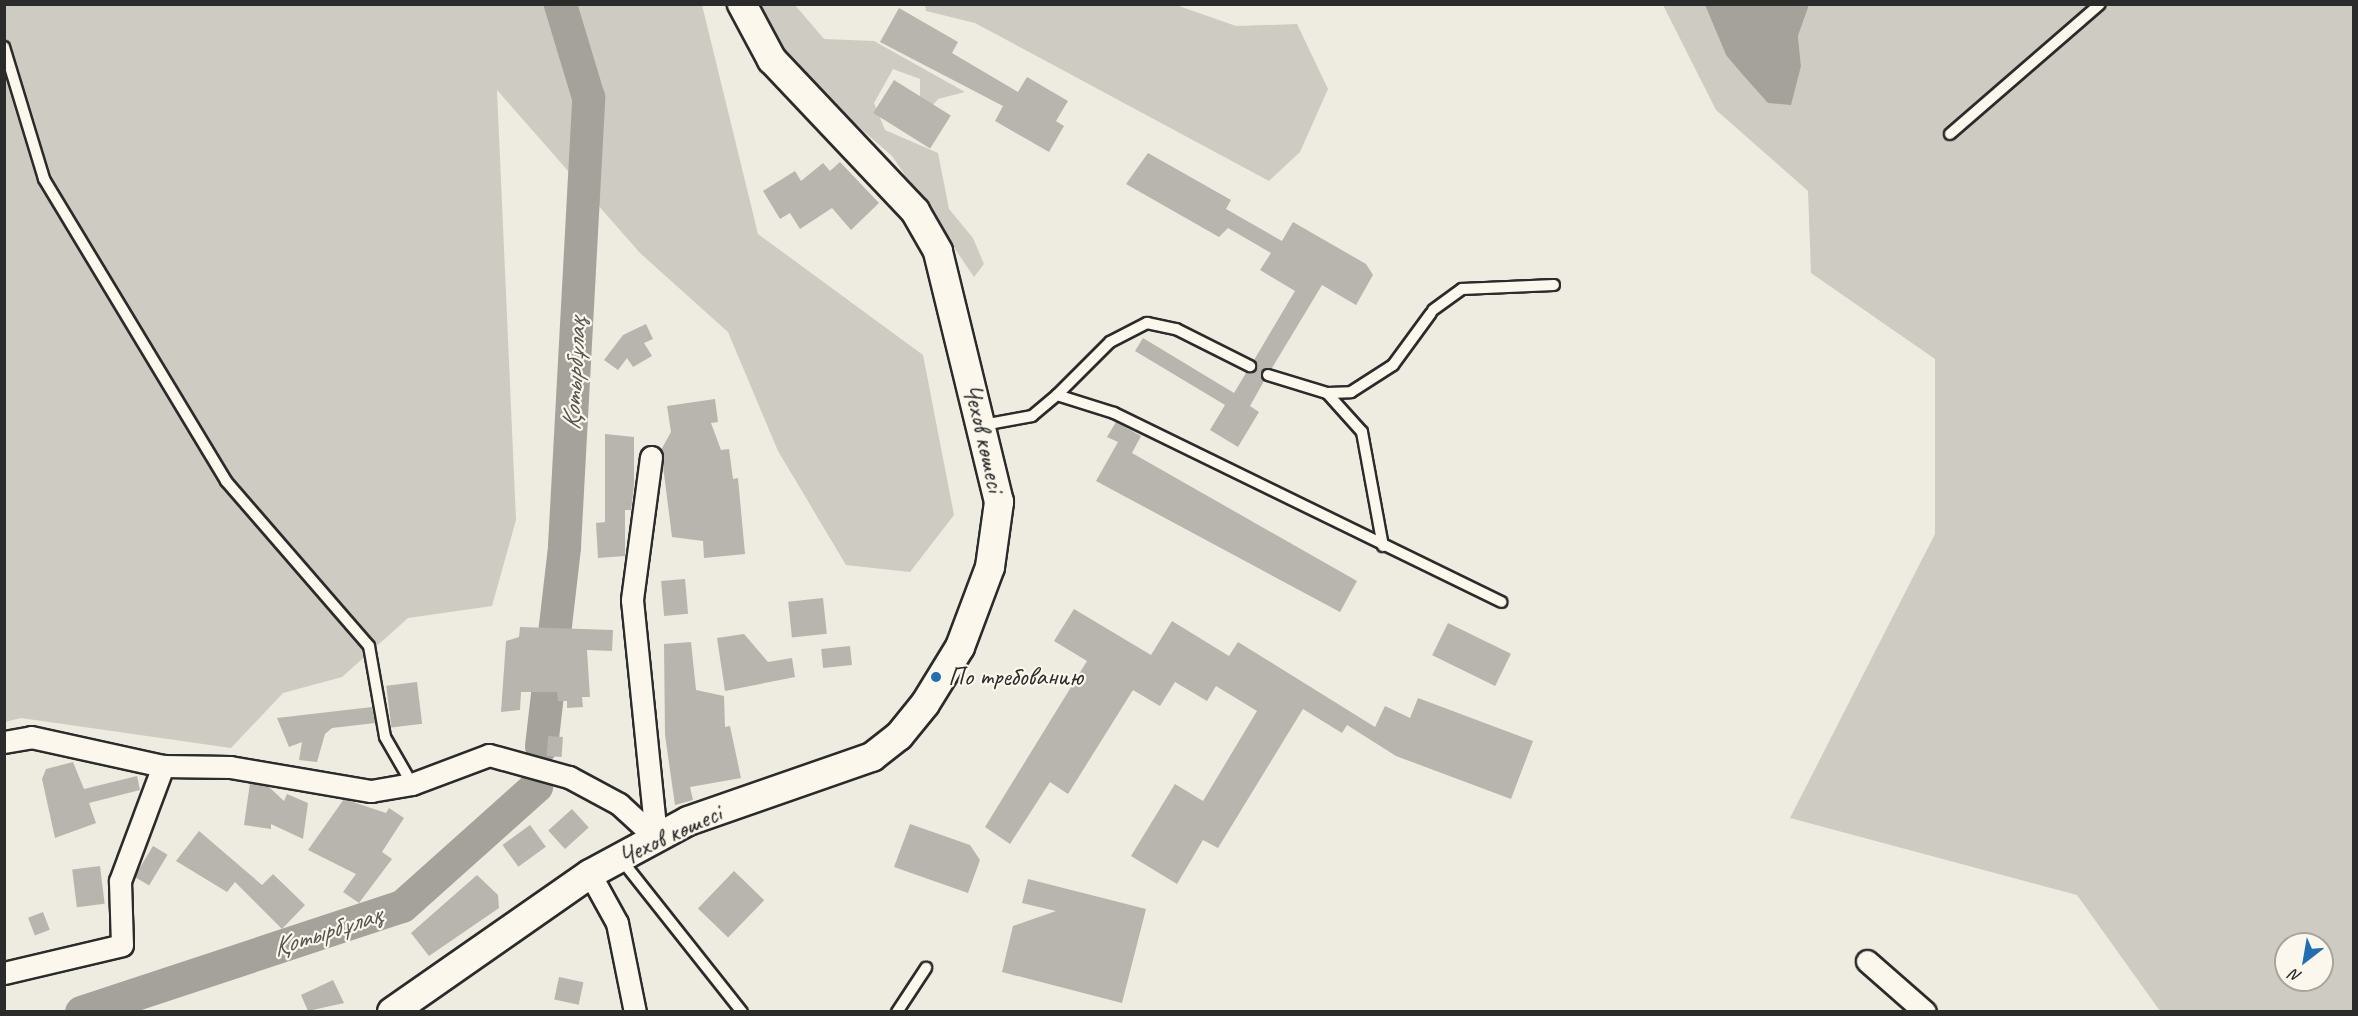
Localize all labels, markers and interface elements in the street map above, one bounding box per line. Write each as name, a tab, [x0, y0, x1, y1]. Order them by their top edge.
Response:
water label: Қотырбұлақ	[555, 317, 593, 431]
street label: Чехов көшесі	[956, 381, 1012, 495]
place label: По требованию	[948, 661, 1079, 693]
marker: По требованию	[929, 670, 943, 684]
street label: Чехов көшесі	[613, 798, 727, 872]
water label: Қотырбұлақ	[268, 898, 386, 964]
north arrow	[2274, 932, 2334, 992]
text: N	[2286, 965, 2305, 987]

